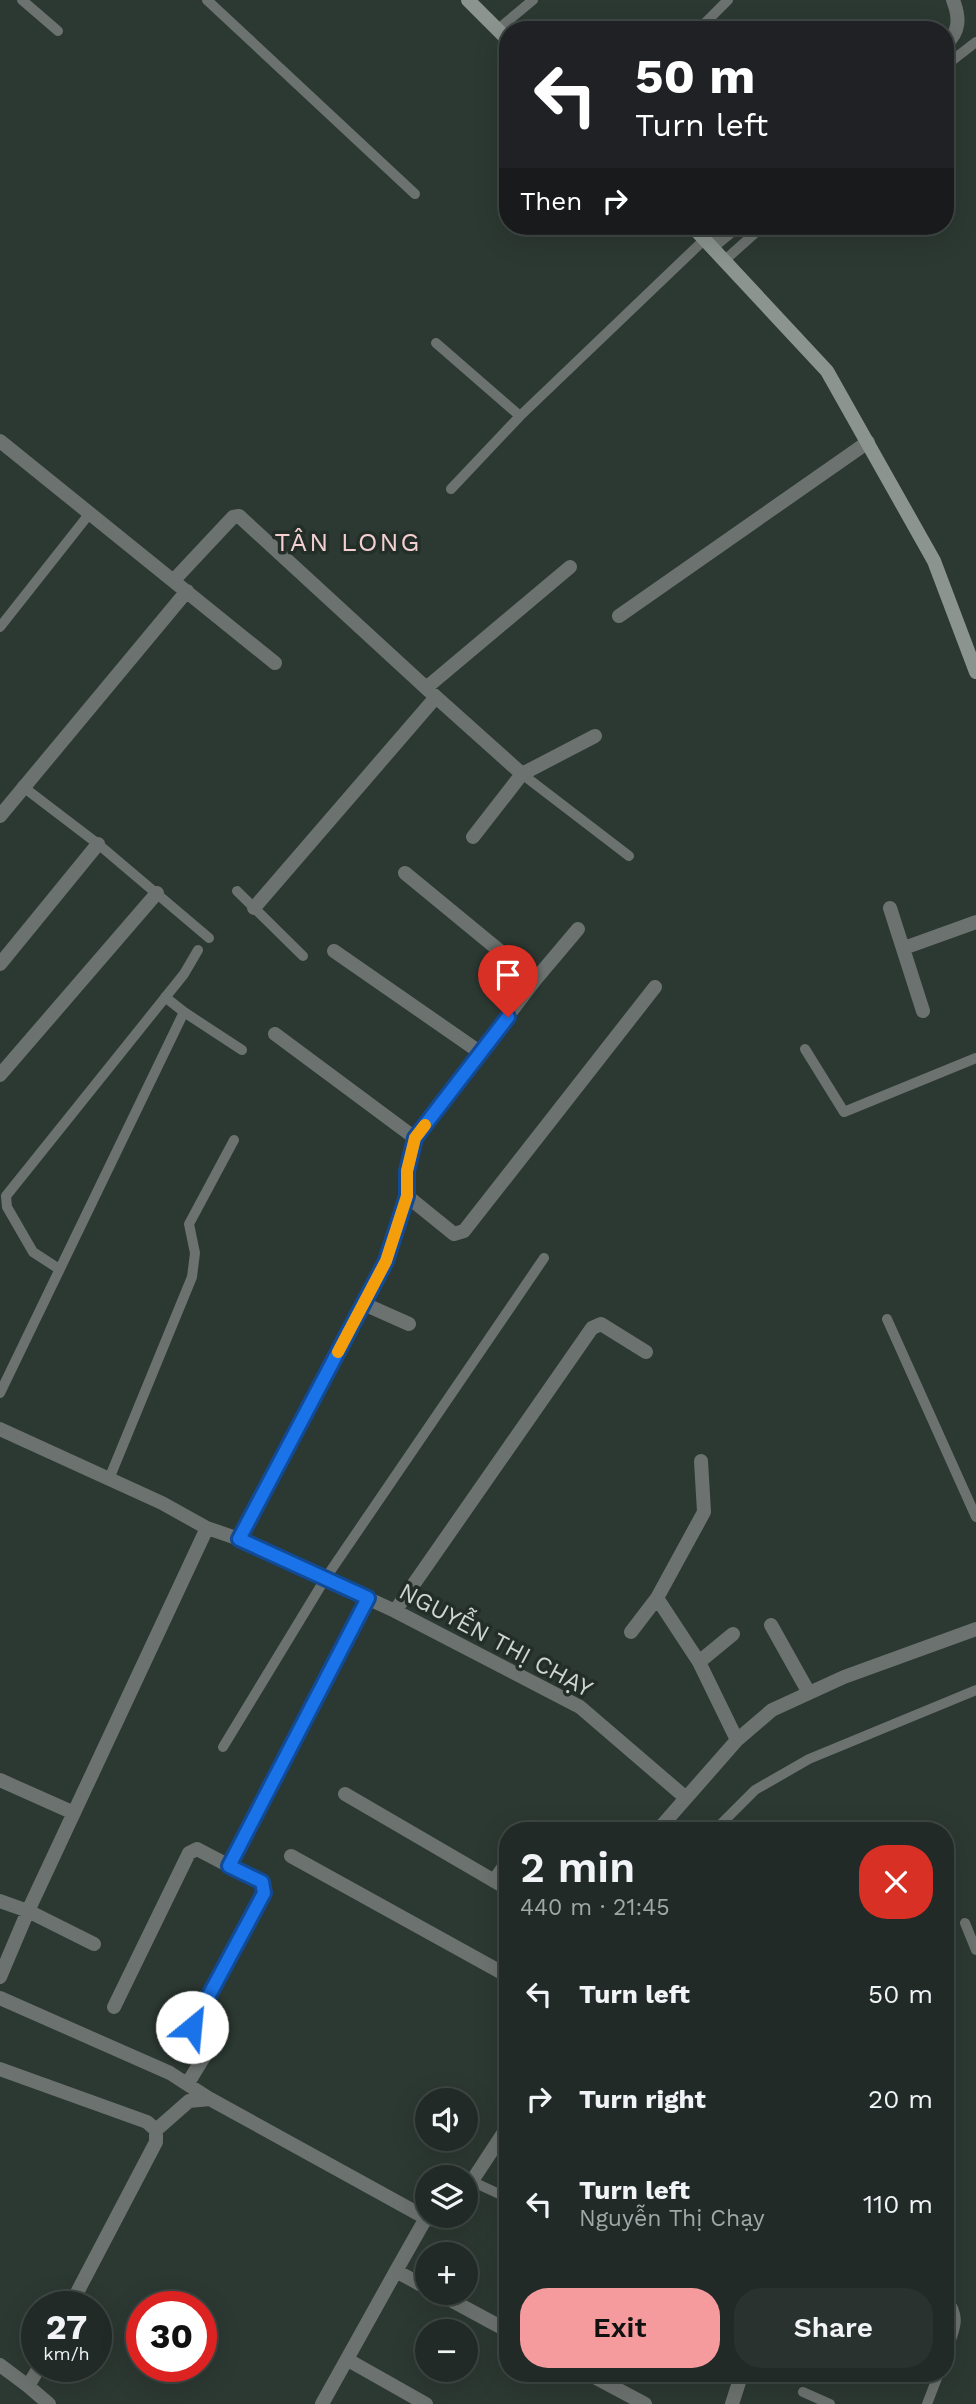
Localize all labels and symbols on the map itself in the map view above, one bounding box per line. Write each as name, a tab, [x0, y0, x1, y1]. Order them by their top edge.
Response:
district label: TÂN LONG	[275, 527, 421, 557]
pin	[478, 945, 538, 1017]
street label: NGUYỄN THỊ CHẠY	[394, 1574, 599, 1703]
position arrow	[155, 1990, 229, 2064]
speed limit sign: 30	[126, 2291, 217, 2382]

